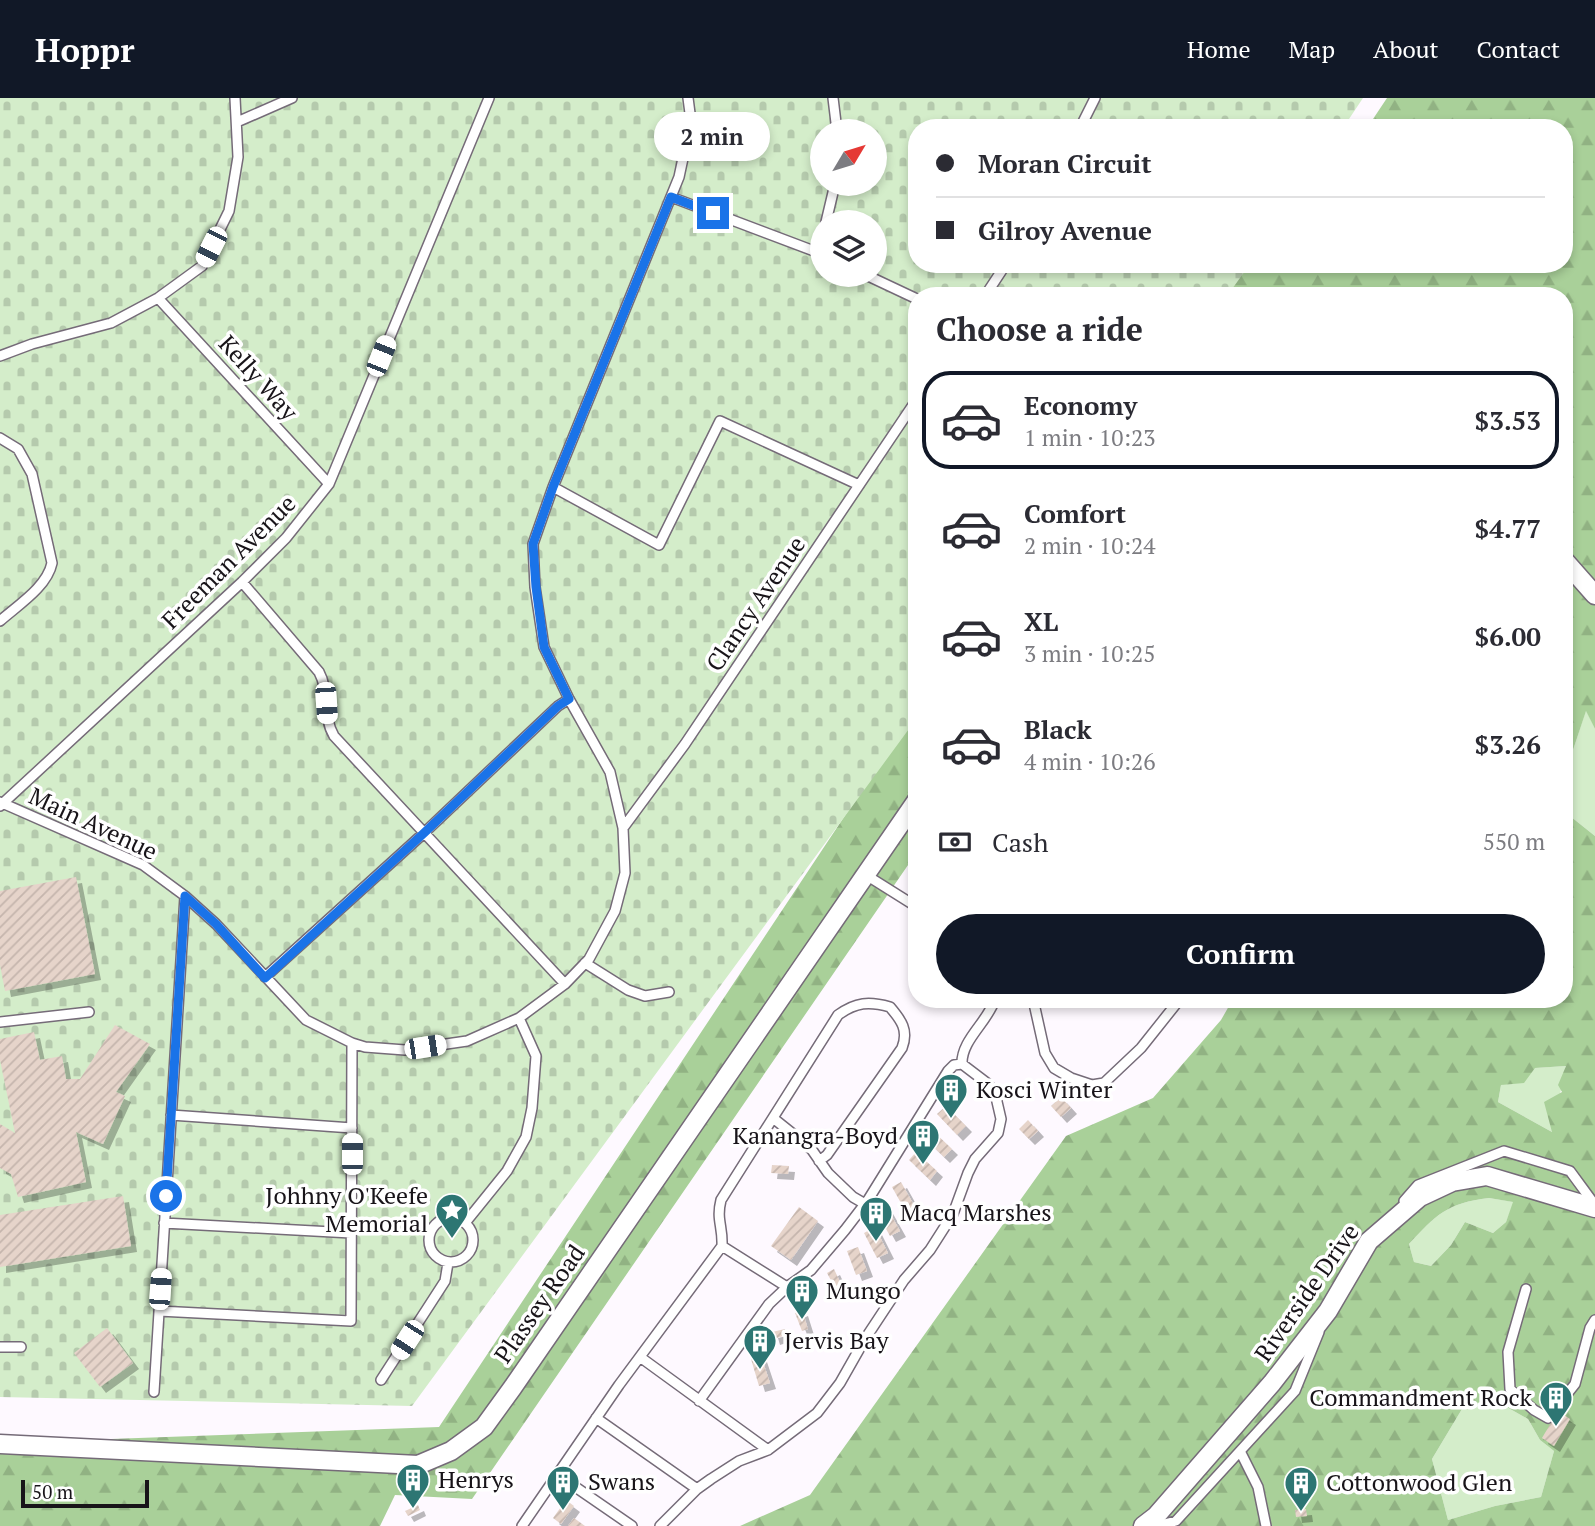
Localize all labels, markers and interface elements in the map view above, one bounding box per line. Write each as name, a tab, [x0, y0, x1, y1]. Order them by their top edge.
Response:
text: Hoppr	[35, 28, 134, 71]
text: Home	[1187, 33, 1251, 65]
text: Map	[1289, 33, 1335, 65]
text: About	[1373, 33, 1439, 65]
text: Contact	[1477, 33, 1560, 65]
callout: 2 min	[655, 111, 771, 160]
north arrow	[810, 119, 887, 196]
map controls	[810, 119, 887, 287]
text: 2 min	[681, 121, 743, 152]
text: Moran Circuit	[978, 146, 1152, 180]
route end	[697, 197, 729, 229]
button: layers	[810, 210, 887, 287]
text: Gilroy Avenue	[978, 213, 1152, 247]
car	[193, 224, 230, 270]
text: Choose a ride	[936, 308, 1143, 350]
street label: Kelly Way	[212, 328, 306, 427]
car	[364, 333, 399, 379]
text: Economy	[1024, 388, 1137, 422]
icon: car	[940, 389, 1003, 452]
text: $3.53	[1475, 403, 1541, 437]
text: 1 min · 10:23	[1024, 422, 1156, 453]
street label: Freeman Avenue	[154, 487, 302, 635]
text: Comfort	[1024, 496, 1126, 530]
icon: car	[940, 497, 1003, 560]
text: $4.77	[1475, 511, 1541, 545]
street label: Clancy Avenue	[698, 530, 812, 677]
text: 2 min · 10:24	[1024, 530, 1156, 561]
text: XL	[1024, 604, 1058, 638]
icon: car	[940, 605, 1003, 668]
text: $6.00	[1475, 619, 1541, 653]
text: 3 min · 10:25	[1024, 638, 1156, 669]
car	[315, 681, 338, 725]
text: Black	[1024, 712, 1092, 746]
icon: car	[940, 713, 1003, 776]
text: $3.26	[1475, 727, 1541, 761]
text: 4 min · 10:26	[1024, 746, 1156, 777]
street label: Main Avenue	[24, 779, 163, 867]
icon: cash	[936, 823, 974, 861]
text: Cash	[992, 825, 1048, 859]
text: 550 m	[1483, 826, 1545, 857]
button: Confirm	[936, 914, 1545, 994]
car	[403, 1033, 448, 1061]
building icon: Kosci Winter	[932, 1071, 970, 1120]
place label: Kosci Winter	[976, 1073, 1113, 1105]
building icon: Kanangra-Boyd	[904, 1117, 942, 1166]
place label: Kanangra-Boyd	[733, 1119, 898, 1151]
car	[342, 1133, 363, 1175]
place label: Johhny O'Keefe Memorial	[265, 1179, 428, 1239]
route start	[150, 1180, 182, 1212]
place icon: Johhny O'Keefe Memorial	[433, 1191, 471, 1240]
building icon: Macq Marshes	[857, 1194, 895, 1243]
place label: Macq Marshes	[900, 1196, 1052, 1228]
street label: Riverside Drive	[1247, 1217, 1366, 1368]
street label: Plassey Road	[487, 1238, 592, 1369]
car	[149, 1267, 172, 1311]
building icon: Mungo	[783, 1272, 821, 1321]
place label: Mungo	[826, 1274, 901, 1306]
car	[387, 1317, 428, 1363]
building icon: Jervis Bay	[741, 1322, 779, 1371]
place label: Jervis Bay	[784, 1324, 889, 1356]
building icon: Commandment Rock	[1537, 1379, 1575, 1428]
place label: Commandment Rock	[1309, 1381, 1533, 1413]
building icon: Henrys	[394, 1461, 432, 1510]
place label: Henrys	[438, 1463, 514, 1495]
building icon: Swans	[544, 1463, 582, 1512]
building icon: Cottonwood Glen	[1282, 1464, 1320, 1513]
place label: Swans	[588, 1465, 655, 1497]
place label: Cottonwood Glen	[1326, 1466, 1512, 1498]
scale bar	[21, 1477, 149, 1509]
text: 50 m	[32, 1479, 73, 1504]

